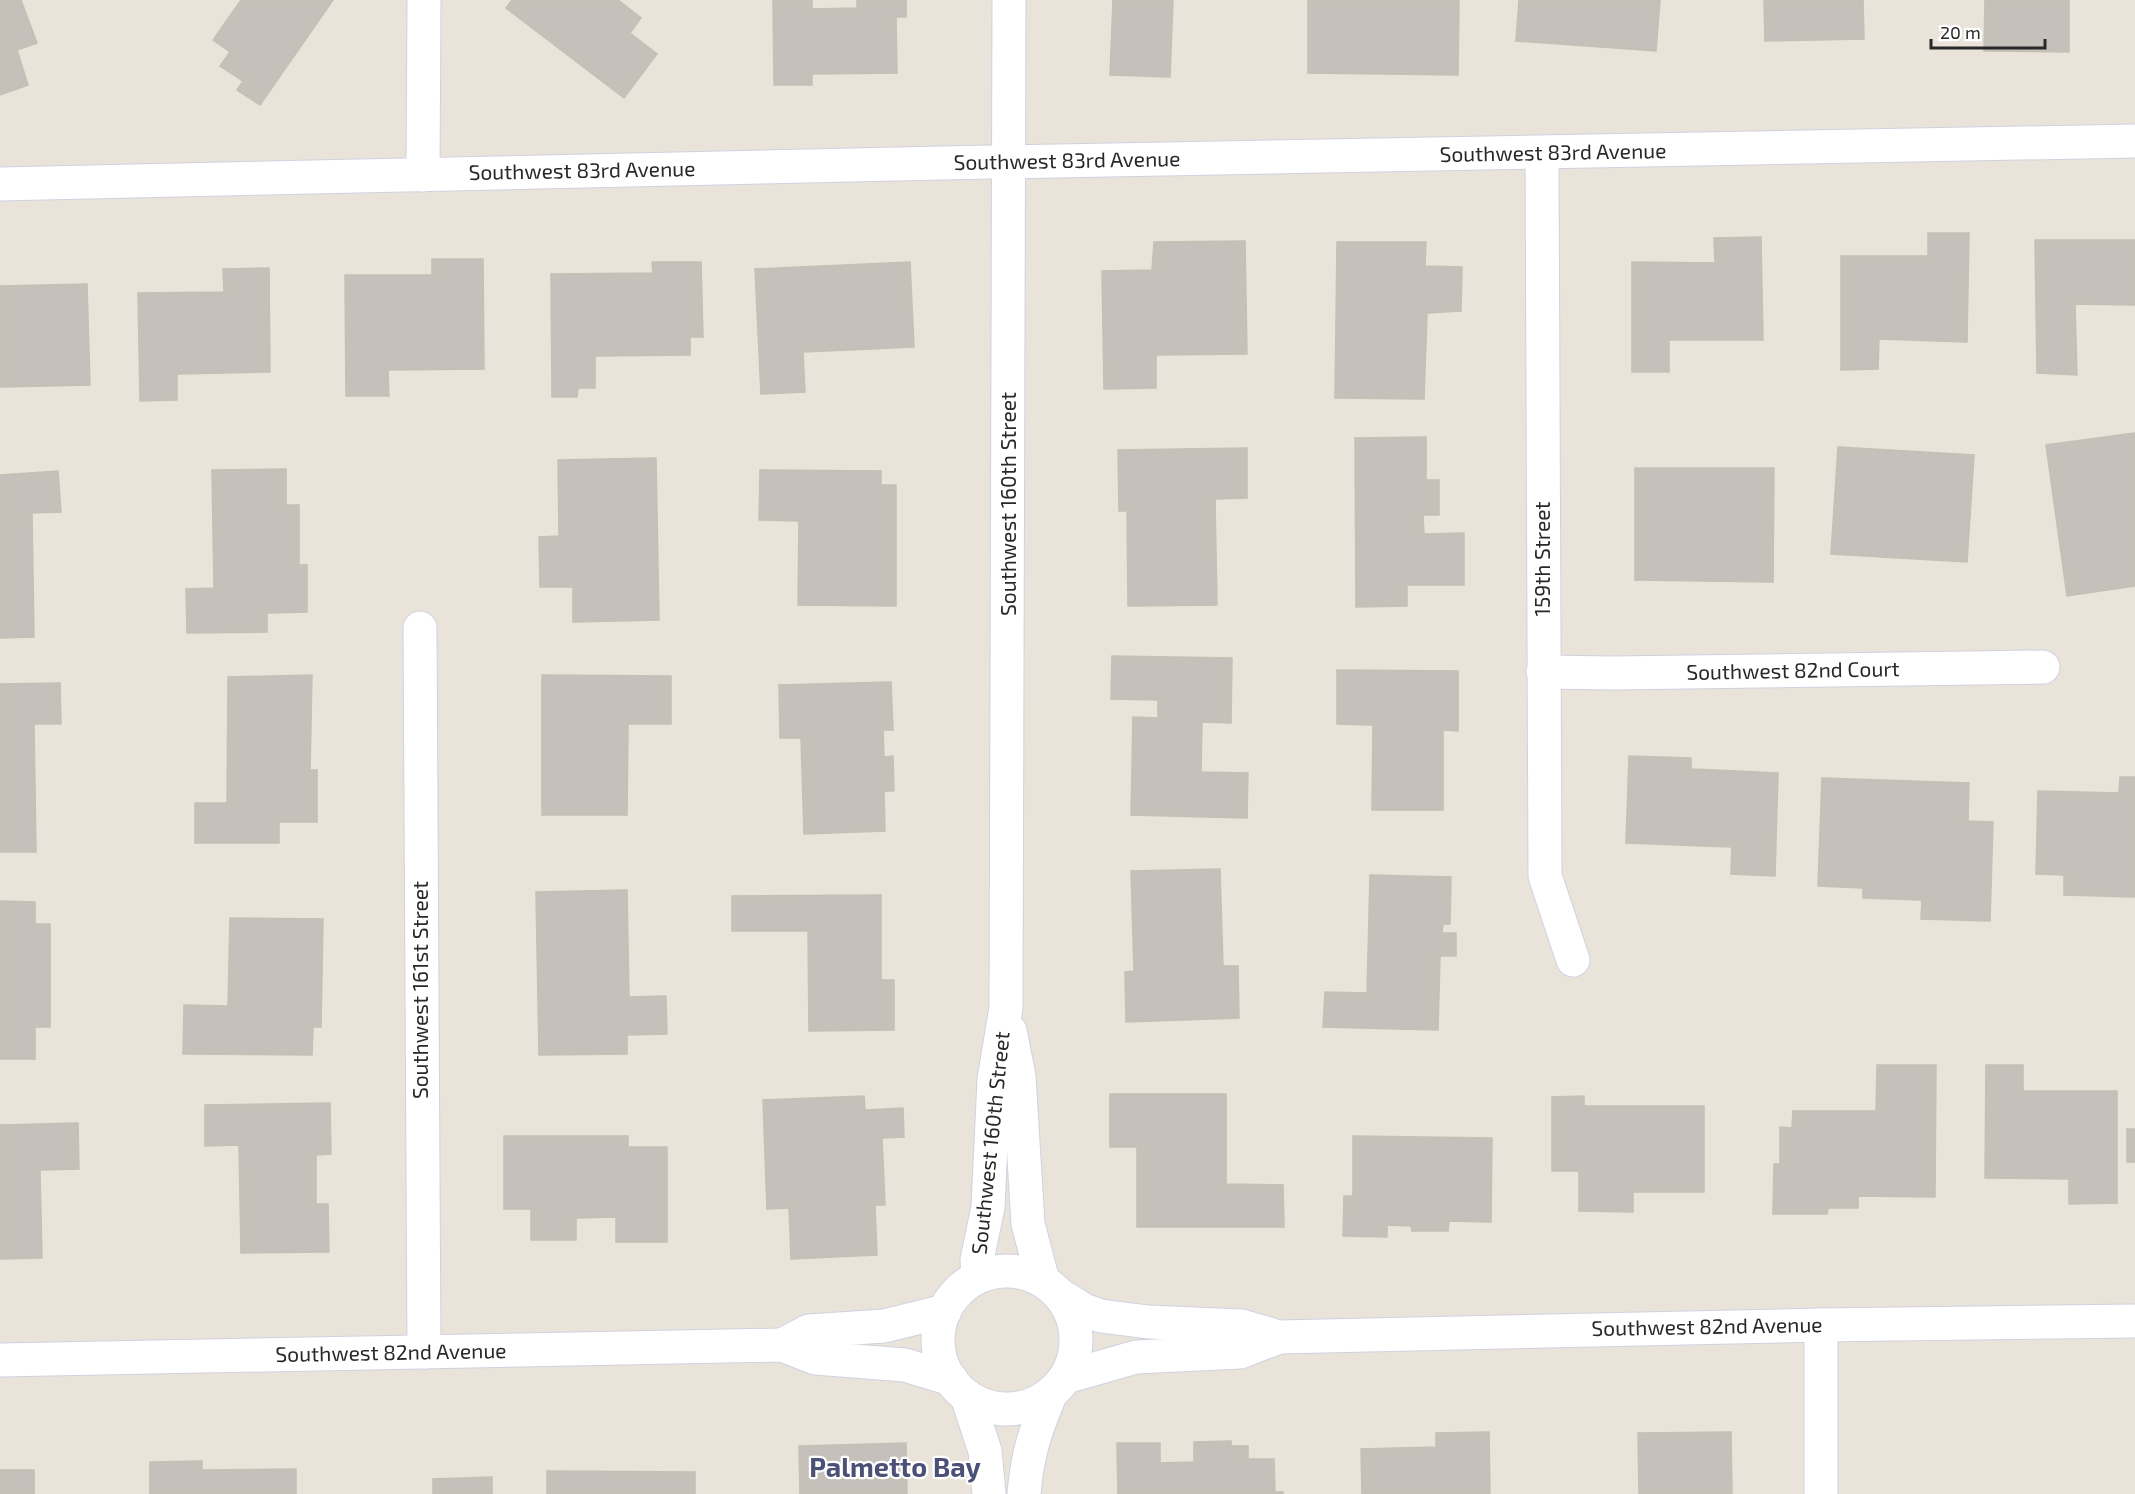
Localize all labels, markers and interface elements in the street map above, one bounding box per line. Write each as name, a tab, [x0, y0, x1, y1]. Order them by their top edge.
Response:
scale bar	[1931, 12, 2045, 50]
text: 20 m	[1940, 21, 1981, 43]
street label: Southwest 83rd Avenue	[1439, 137, 1667, 166]
street label: Southwest 83rd Avenue	[953, 145, 1181, 174]
street label: Southwest 83rd Avenue	[468, 155, 696, 184]
street label: Southwest 160th Street	[995, 392, 1020, 616]
street label: 159th Street	[1529, 502, 1554, 616]
street label: Southwest 82nd Court	[1686, 655, 1900, 684]
street label: Southwest 161st Street	[407, 881, 432, 1099]
street label: Southwest 160th Street	[965, 1030, 1014, 1256]
street label: Southwest 82nd Avenue	[1591, 1311, 1823, 1340]
street label: Southwest 82nd Avenue	[275, 1337, 507, 1366]
district label: Palmetto Bay	[809, 1450, 982, 1483]

